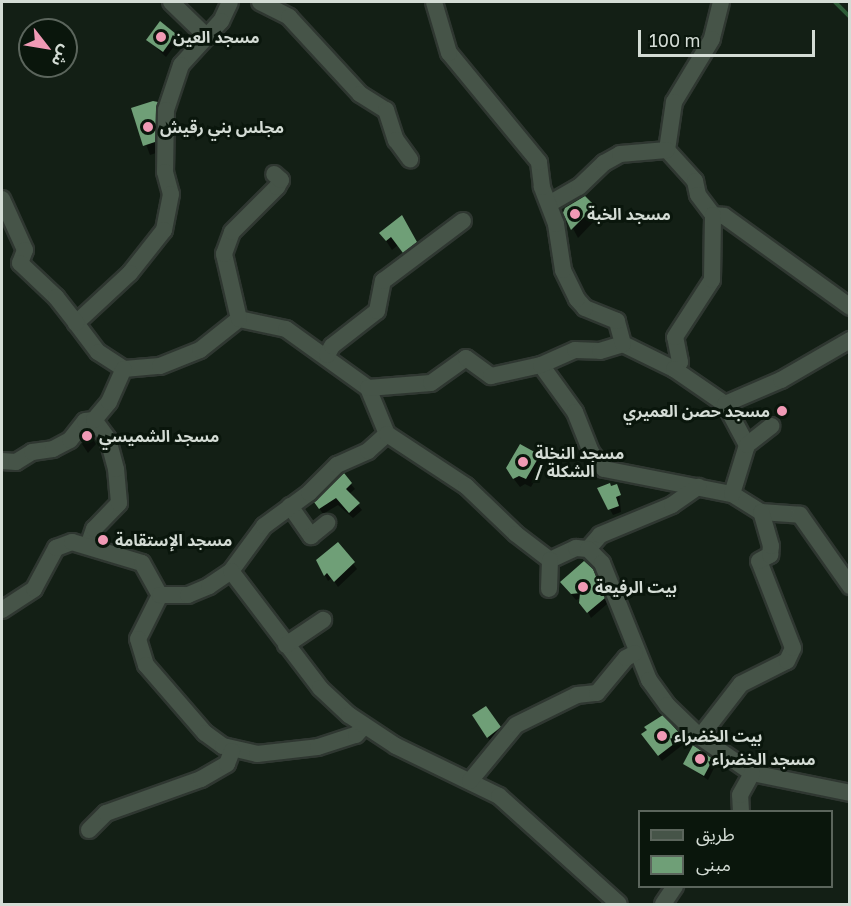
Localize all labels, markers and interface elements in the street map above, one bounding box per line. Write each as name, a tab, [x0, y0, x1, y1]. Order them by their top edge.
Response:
north arrow	[18, 18, 78, 78]
scale bar	[641, 18, 818, 56]
place label: مسجد العين	[173, 27, 260, 47]
text: 100 m	[649, 29, 700, 51]
marker: مسجد العين	[154, 30, 168, 44]
text: ش	[48, 42, 76, 71]
place label: مجلس بني رقيش	[160, 117, 284, 137]
marker: مجلس بني رقيش	[141, 120, 155, 134]
place label: مسجد الخبة	[587, 204, 671, 224]
marker: مسجد الخبة	[568, 207, 582, 221]
place label: مسجد حصن العميري	[623, 401, 770, 421]
marker: مسجد حصن العميري	[775, 404, 789, 418]
place label: مسجد الشميسي	[99, 426, 219, 446]
marker: مسجد الشميسي	[80, 429, 94, 443]
place label: مسجد النخلة / الشكلة	[535, 443, 624, 481]
marker: مسجد النخلة / الشكلة	[516, 455, 530, 469]
place label: مسجد الإستقامة	[115, 530, 232, 550]
marker: مسجد الإستقامة	[96, 533, 110, 547]
place label: بيت الرفيعة	[595, 577, 677, 597]
marker: بيت الرفيعة	[576, 580, 590, 594]
place label: بيت الخضراء	[674, 726, 762, 746]
marker: بيت الخضراء	[655, 729, 669, 743]
place label: مسجد الخضراء	[712, 749, 816, 769]
marker: مسجد الخضراء	[693, 752, 707, 766]
legend	[638, 810, 833, 888]
text: طريق	[696, 823, 735, 845]
text: مبنى	[696, 853, 731, 875]

